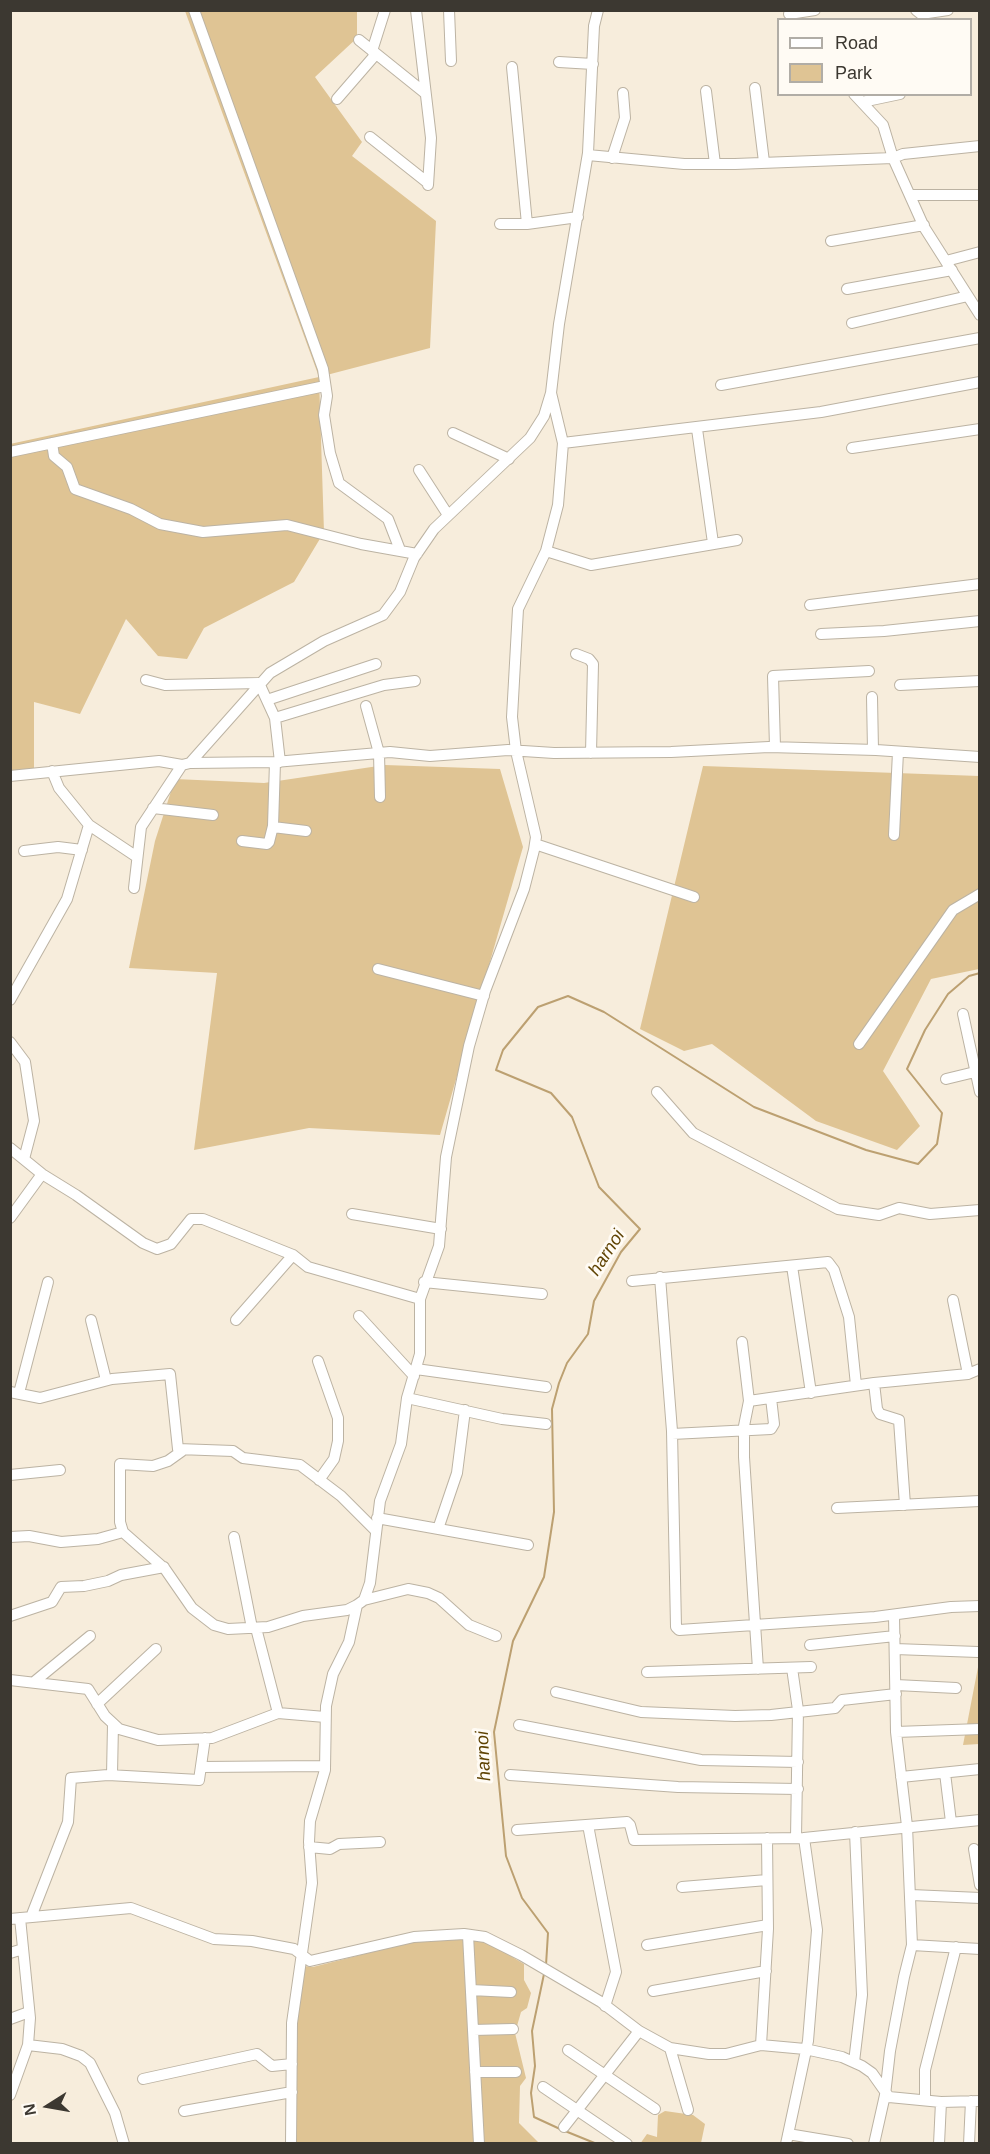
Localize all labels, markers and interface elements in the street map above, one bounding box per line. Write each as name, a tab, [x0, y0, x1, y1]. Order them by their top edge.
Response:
legend	[777, 18, 972, 96]
text: Road	[835, 33, 878, 53]
text: Park	[835, 63, 872, 83]
water label: harnoi	[584, 1226, 630, 1280]
water label: harnoi	[472, 1730, 496, 1782]
north arrow	[18, 2076, 78, 2136]
text: N	[20, 2102, 39, 2117]

